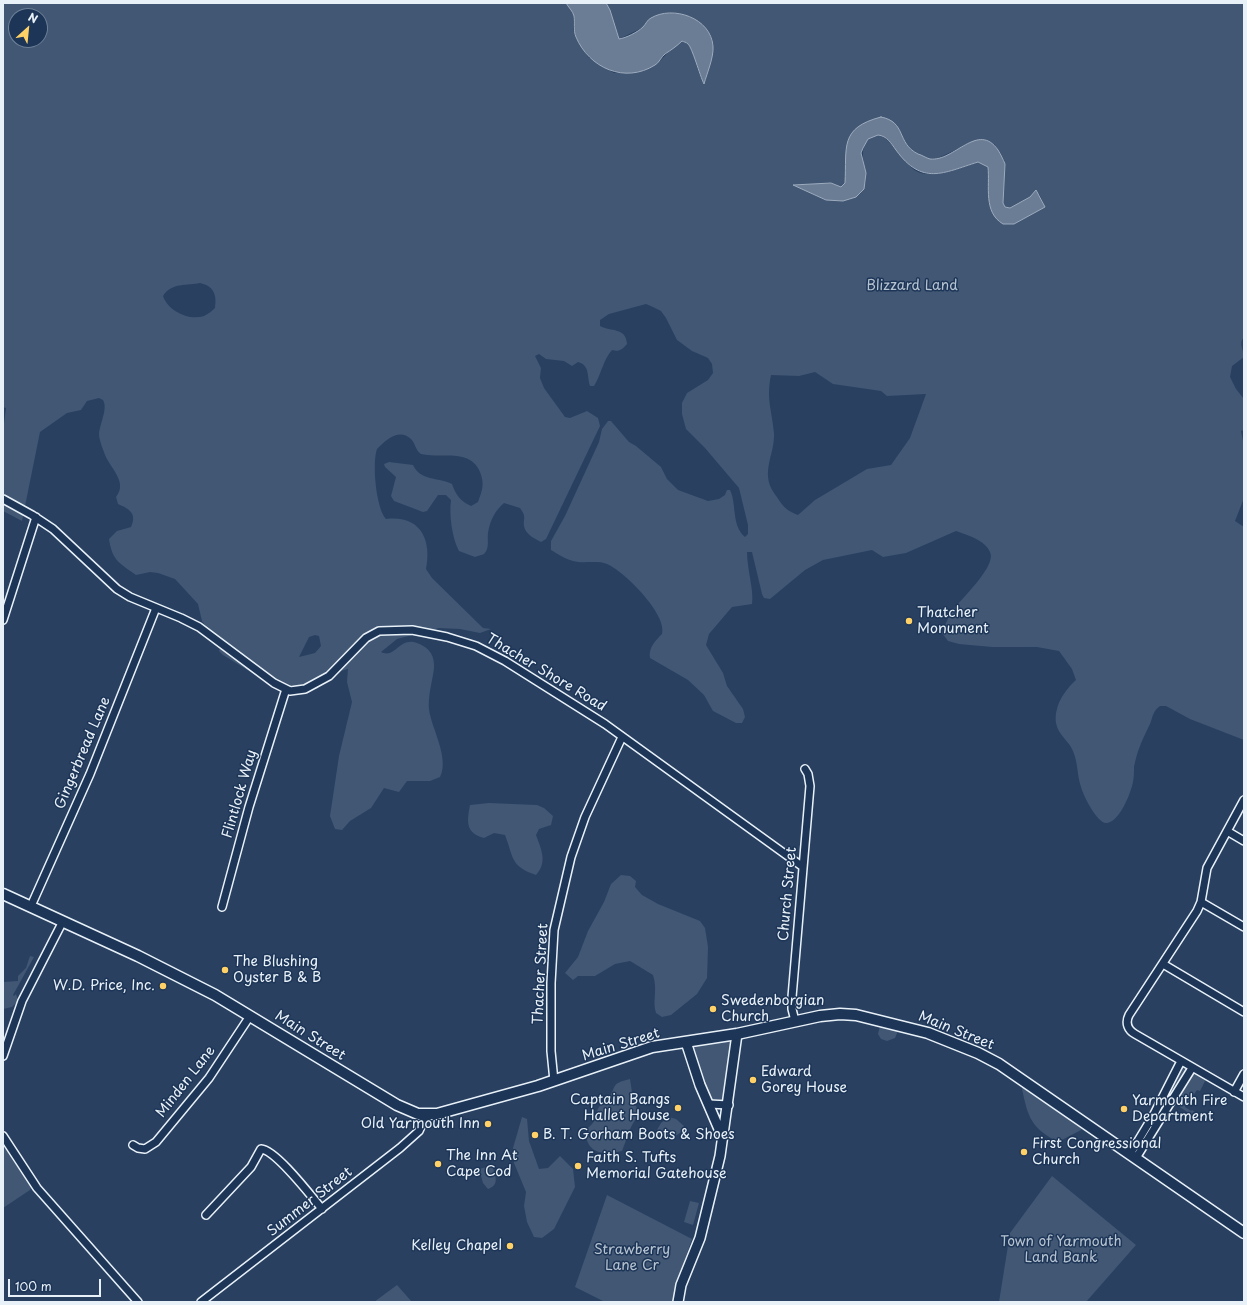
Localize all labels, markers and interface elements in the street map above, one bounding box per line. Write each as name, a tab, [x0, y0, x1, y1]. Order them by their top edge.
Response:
north arrow	[8, 8, 48, 48]
text: N	[25, 8, 41, 27]
park label: Blizzard Land	[866, 278, 958, 294]
place label: Thatcher Monument	[917, 605, 989, 638]
marker: Thatcher Monument	[904, 616, 914, 626]
street label: Thacher Shore Road	[483, 631, 609, 715]
street label: Gingerbread Lane	[52, 694, 114, 812]
street label: Flintlock Way	[219, 748, 261, 840]
street label: Church Street	[776, 846, 800, 942]
street label: Thacher Street	[530, 923, 552, 1025]
place label: The Blushing Oyster B & B	[233, 954, 321, 986]
marker: The Blushing Oyster B & B	[220, 965, 230, 975]
place label: W.D. Price, Inc.	[53, 978, 155, 994]
marker: W.D. Price, Inc.	[158, 981, 168, 991]
place label: Swedenborgian Church	[721, 993, 824, 1026]
marker: Swedenborgian Church	[708, 1004, 718, 1014]
street label: Main Street	[272, 1008, 348, 1064]
street label: Main Street	[916, 1008, 996, 1054]
street label: Main Street	[580, 1025, 662, 1065]
street label: Minden Lane	[153, 1043, 219, 1121]
place label: Edward Gorey House	[761, 1064, 847, 1096]
marker: Edward Gorey House	[748, 1075, 758, 1085]
place label: Captain Bangs Hallet House	[570, 1092, 670, 1124]
place label: Yarmouth Fire Department	[1132, 1093, 1227, 1126]
marker: Captain Bangs Hallet House	[673, 1103, 683, 1113]
marker: Yarmouth Fire Department	[1119, 1104, 1129, 1114]
place label: Old Yarmouth Inn	[361, 1116, 480, 1132]
marker: Old Yarmouth Inn	[483, 1119, 493, 1129]
place label: B. T. Gorham Boots & Shoes	[543, 1127, 735, 1143]
marker: B. T. Gorham Boots & Shoes	[530, 1130, 540, 1140]
place label: First Congressional Church	[1032, 1136, 1161, 1168]
marker: First Congressional Church	[1019, 1147, 1029, 1157]
place label: The Inn At Cape Cod	[446, 1148, 518, 1180]
place label: Faith S. Tufts Memorial Gatehouse	[586, 1150, 727, 1182]
marker: The Inn At Cape Cod	[433, 1159, 443, 1169]
marker: Faith S. Tufts Memorial Gatehouse	[573, 1161, 583, 1171]
street label: Summer Street	[264, 1164, 356, 1240]
park label: Town of Yarmouth Land Bank	[1000, 1234, 1122, 1266]
place label: Kelley Chapel	[411, 1238, 502, 1254]
marker: Kelley Chapel	[505, 1241, 515, 1251]
park label: Strawberry Lane Cr	[594, 1242, 670, 1274]
scale bar	[10, 1271, 103, 1297]
text: 100 m	[15, 1277, 52, 1295]

